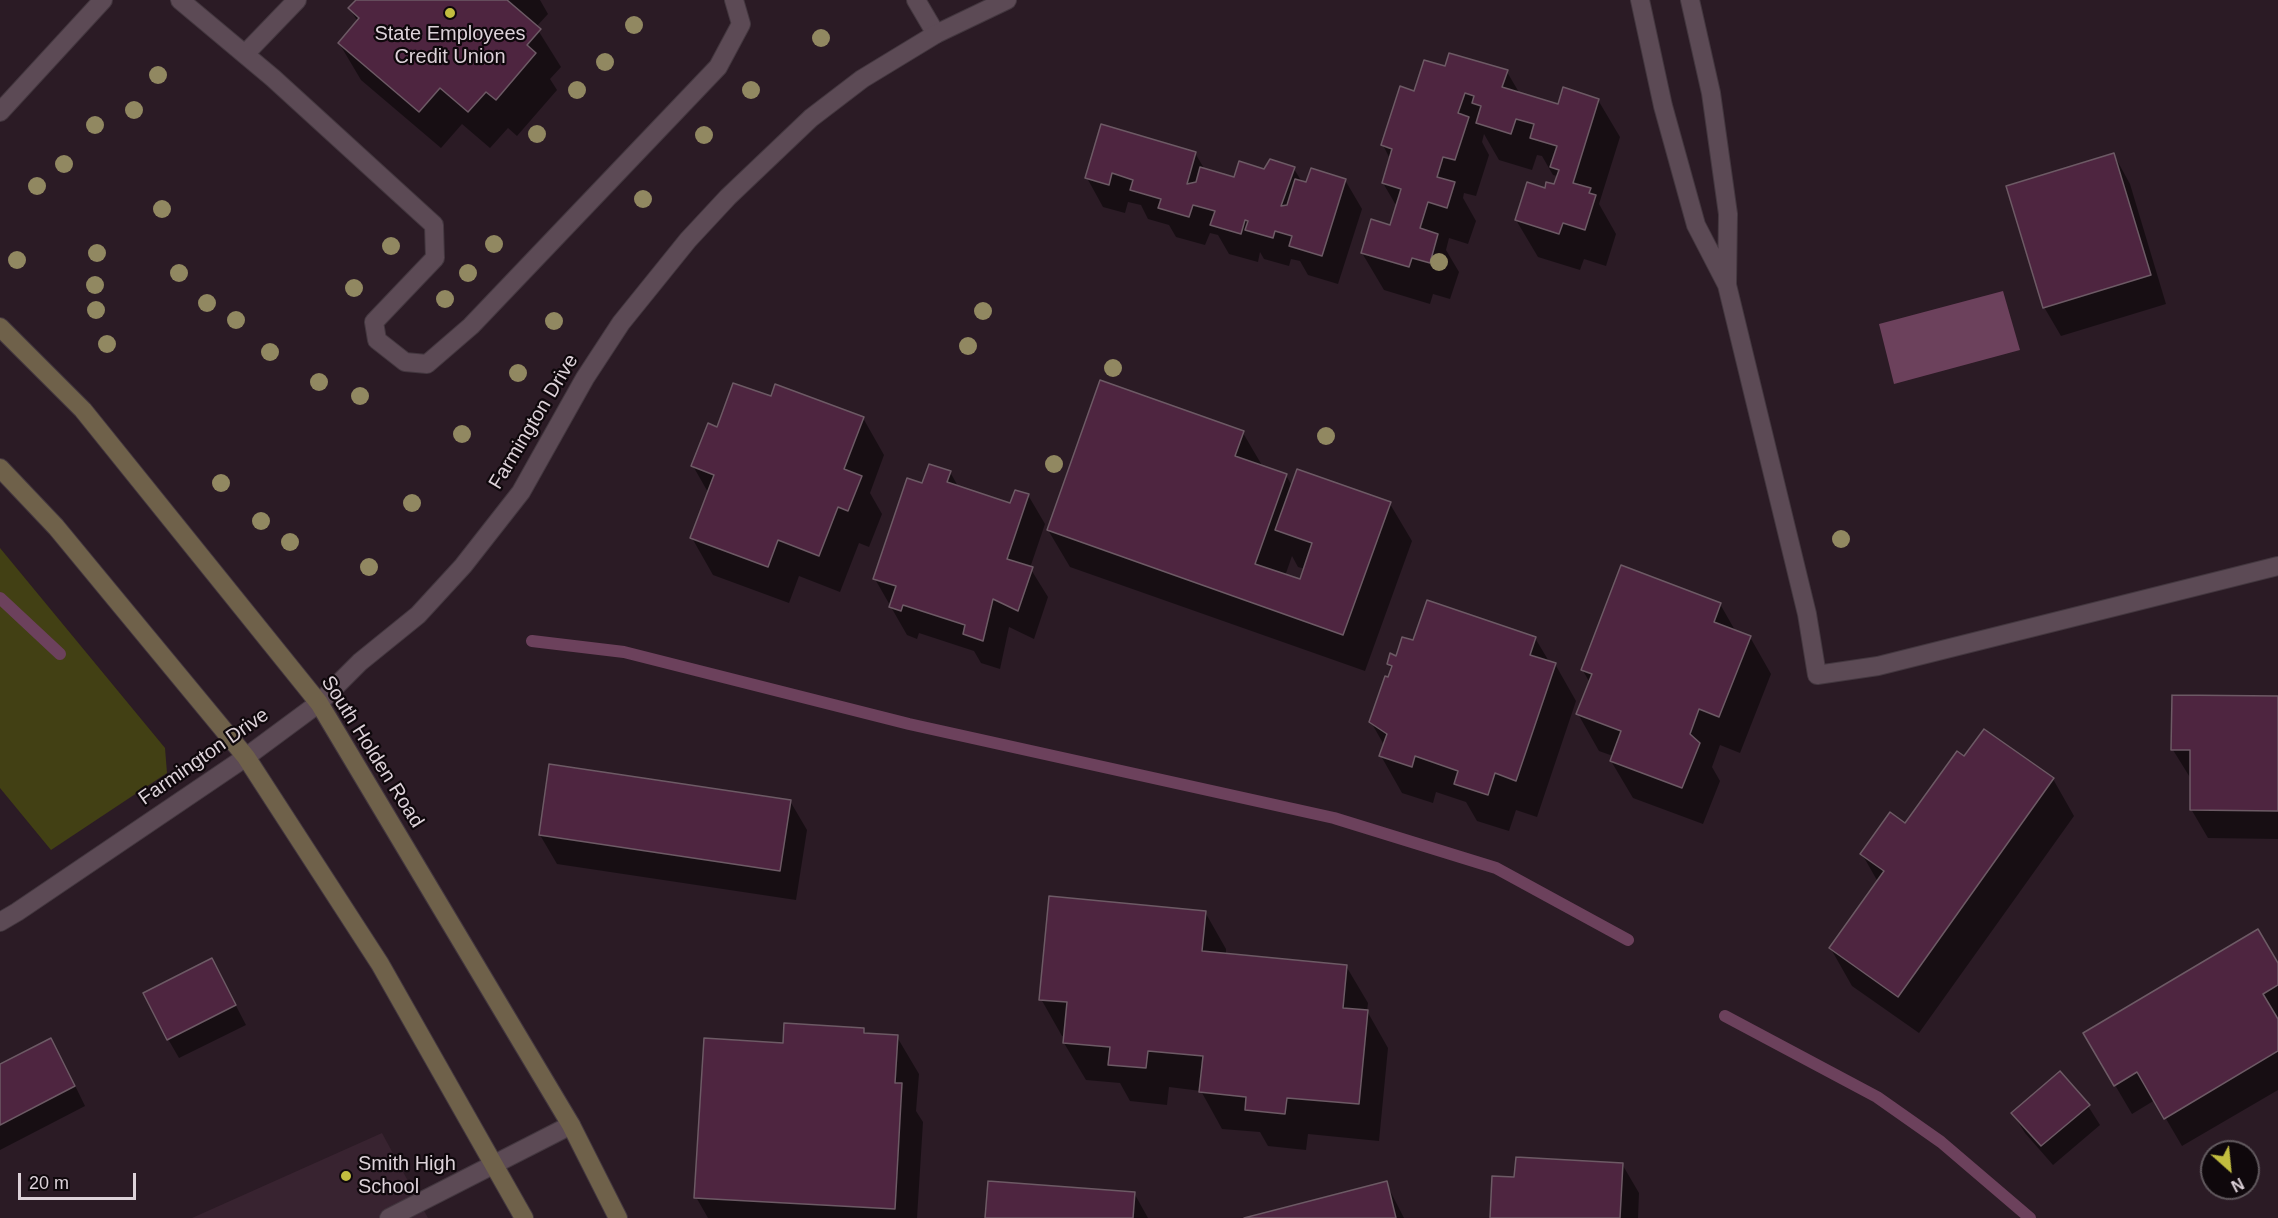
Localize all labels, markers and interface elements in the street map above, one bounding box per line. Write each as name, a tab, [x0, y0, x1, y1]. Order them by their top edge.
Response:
marker: State Employees Credit Union	[443, 6, 457, 20]
place label: State Employees Credit Union	[374, 22, 526, 69]
street label: Farmington Drive	[484, 350, 584, 494]
street label: South Holden Road	[316, 672, 428, 832]
street label: Farmington Drive	[134, 703, 274, 811]
north arrow	[2200, 1140, 2260, 1200]
place label: Smith High School	[358, 1152, 456, 1199]
scale bar	[21, 1161, 140, 1199]
marker: Smith High School	[339, 1169, 353, 1183]
text: 20 m	[29, 1173, 69, 1193]
text: N	[2228, 1175, 2247, 1195]

